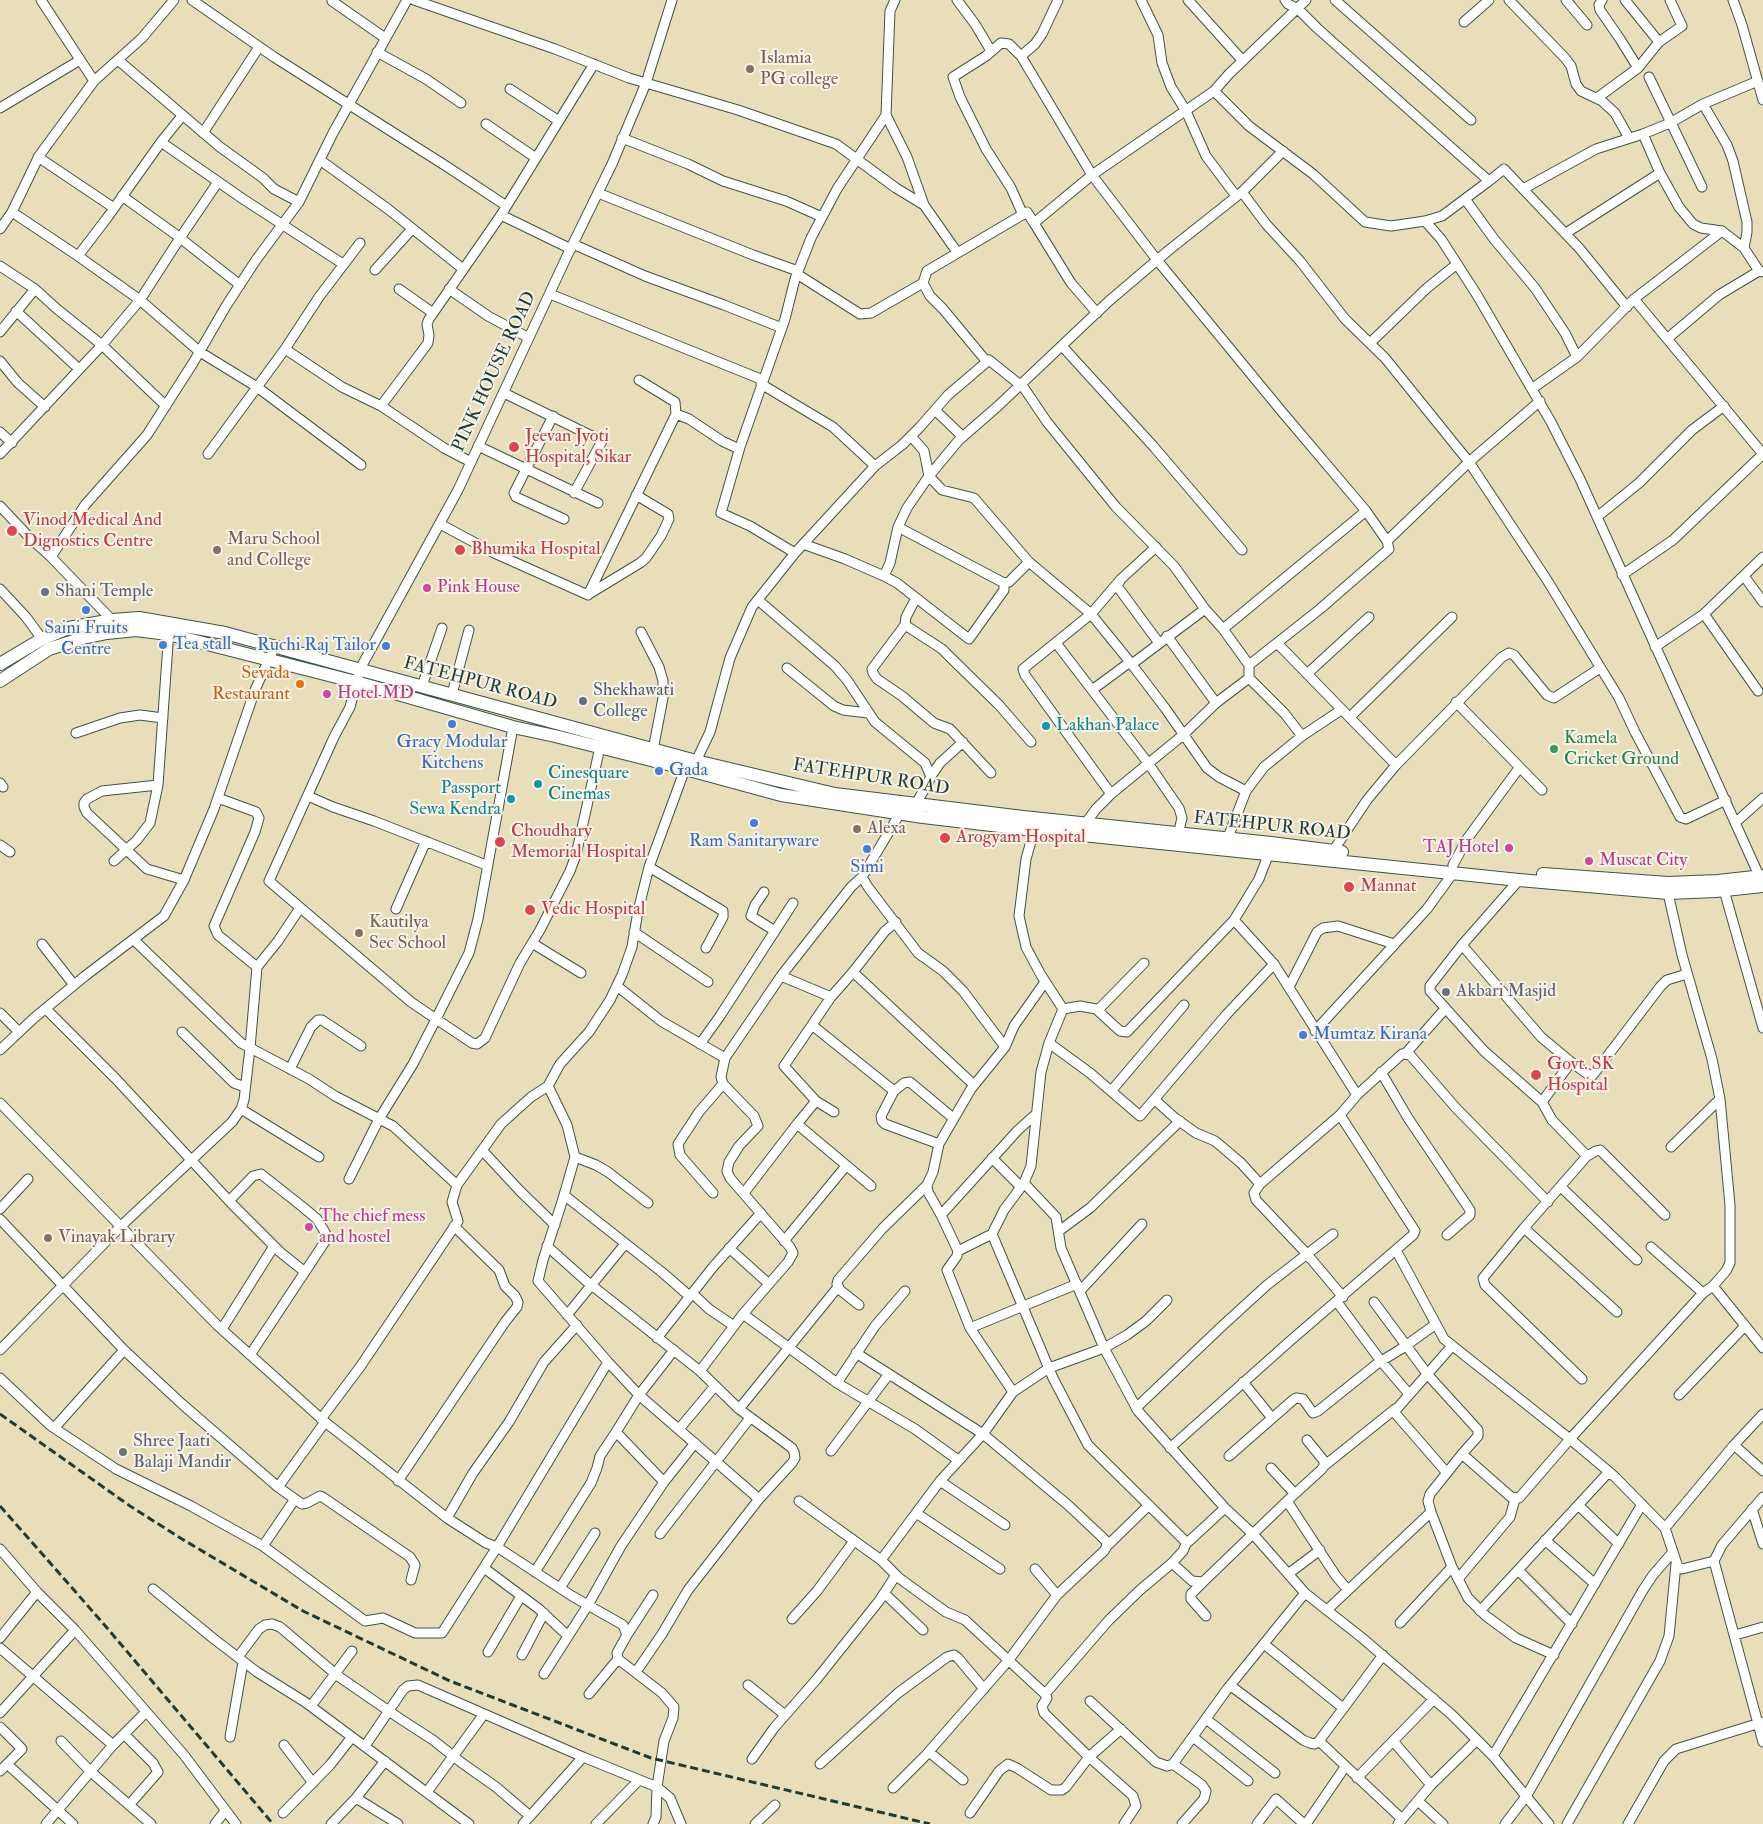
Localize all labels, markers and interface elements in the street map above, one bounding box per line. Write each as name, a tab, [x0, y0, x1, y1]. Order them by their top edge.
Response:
place label: Islamia PG college	[760, 48, 838, 90]
marker: Islamia PG college	[744, 63, 756, 75]
street label: PINK HOUSE ROAD	[448, 288, 542, 456]
place label: Jeevan Jyoti Hospital, Sikar	[525, 426, 631, 468]
marker: Jeevan Jyoti Hospital, Sikar	[507, 440, 521, 454]
place label: Vinod Medical And Dignostics Centre	[23, 510, 162, 552]
marker: Vinod Medical And Dignostics Centre	[5, 524, 19, 538]
place label: Maru School and College	[227, 529, 320, 572]
place label: Bhumika Hospital	[471, 539, 601, 561]
marker: Bhumika Hospital	[453, 543, 467, 557]
marker: Maru School and College	[211, 544, 223, 556]
place label: Pink House	[437, 577, 520, 599]
place label: Shani Temple	[55, 581, 153, 603]
marker: Pink House	[421, 582, 433, 594]
marker: Shani Temple	[39, 586, 51, 598]
marker: Saini Fruits Centre	[80, 604, 92, 616]
place label: Saini Fruits Centre	[44, 618, 128, 660]
place label: Tea stall	[173, 634, 231, 656]
place label: Ruchi Raj Tailor	[257, 635, 376, 657]
marker: Tea stall	[157, 639, 169, 651]
marker: Ruchi Raj Tailor	[380, 640, 392, 652]
street label: FATEHPUR ROAD	[401, 653, 559, 715]
place label: Sevada Restaurant	[212, 663, 290, 706]
marker: Sevada Restaurant	[294, 678, 306, 690]
place label: Shekhawati College	[593, 680, 674, 722]
place label: Hotel MD	[337, 683, 414, 705]
marker: Hotel MD	[321, 688, 333, 700]
marker: Shekhawati College	[577, 695, 589, 707]
place label: Lakhan Palace	[1056, 715, 1159, 737]
marker: Gracy Modular Kitchens	[446, 718, 458, 730]
marker: Lakhan Palace	[1040, 720, 1052, 732]
place label: Kamela Cricket Ground	[1564, 728, 1679, 771]
place label: Gracy Modular Kitchens	[397, 732, 507, 774]
marker: Kamela Cricket Ground	[1548, 743, 1560, 755]
street label: FATEHPUR ROAD	[791, 755, 951, 801]
place label: Gada	[669, 760, 708, 782]
place label: Cinesquare Cinemas	[548, 763, 629, 806]
marker: Gada	[653, 765, 665, 777]
place label: Passport Sewa Kendra	[409, 778, 501, 821]
marker: Cinesquare Cinemas	[532, 778, 544, 790]
marker: Passport Sewa Kendra	[505, 793, 517, 805]
street label: FATEHPUR ROAD	[1192, 808, 1352, 846]
marker: Ram Sanitaryware	[748, 817, 760, 829]
place label: Alexa	[867, 818, 906, 840]
place label: Choudhary Memorial Hospital	[511, 821, 646, 864]
marker: Alexa	[851, 823, 863, 835]
place label: Arogyam Hospital	[956, 827, 1086, 849]
place label: Ram Sanitaryware	[689, 831, 819, 853]
marker: Arogyam Hospital	[938, 831, 952, 845]
marker: Choudhary Memorial Hospital	[493, 835, 507, 849]
place label: TAJ Hotel	[1423, 837, 1499, 859]
marker: TAJ Hotel	[1503, 842, 1515, 854]
marker: Simi	[861, 843, 873, 855]
place label: Muscat City	[1599, 850, 1687, 872]
marker: Muscat City	[1583, 855, 1595, 867]
place label: Simi	[850, 857, 884, 879]
place label: Mannat	[1360, 876, 1417, 898]
marker: Mannat	[1342, 880, 1356, 894]
place label: Vedic Hospital	[541, 899, 645, 921]
marker: Vedic Hospital	[523, 903, 537, 917]
place label: Kautilya Sec School	[369, 912, 446, 954]
marker: Kautilya Sec School	[353, 927, 365, 939]
place label: Akbari Masjid	[1456, 981, 1556, 1003]
marker: Akbari Masjid	[1440, 986, 1452, 998]
place label: Mumtaz Kirana	[1313, 1024, 1427, 1046]
marker: Mumtaz Kirana	[1297, 1029, 1309, 1041]
place label: Govt. SK Hospital	[1547, 1054, 1614, 1096]
marker: Govt. SK Hospital	[1529, 1068, 1543, 1082]
place label: The chief mess and hostel	[319, 1206, 425, 1248]
marker: The chief mess and hostel	[303, 1221, 315, 1233]
place label: Vinayak Library	[58, 1227, 175, 1249]
marker: Vinayak Library	[42, 1232, 54, 1244]
place label: Shree Jaati Balaji Mandir	[133, 1431, 231, 1474]
marker: Shree Jaati Balaji Mandir	[117, 1446, 129, 1458]

